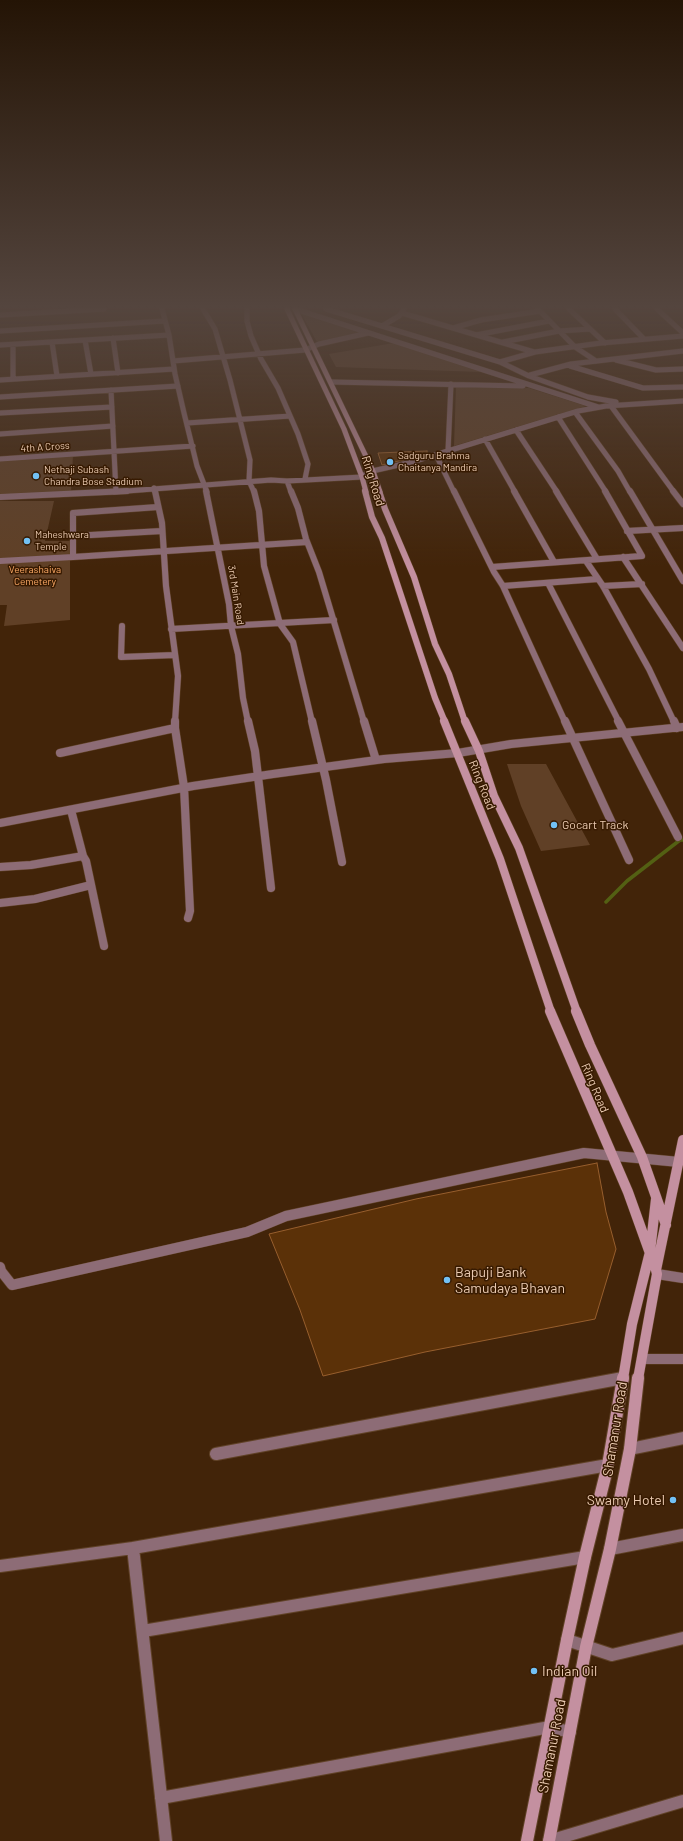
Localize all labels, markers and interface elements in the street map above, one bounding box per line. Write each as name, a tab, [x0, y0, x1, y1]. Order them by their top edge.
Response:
street label: 4th A Cross	[20, 439, 70, 455]
place label: Sadguru Brahma Chaitanya Mandira	[398, 450, 477, 474]
street label: Ring Road	[358, 454, 388, 508]
marker: Sadguru Brahma Chaitanya Mandira	[385, 457, 395, 467]
place label: Nethaji Subash Chandra Bose Stadium	[44, 464, 142, 488]
marker: Nethaji Subash Chandra Bose Stadium	[31, 471, 41, 481]
place label: Maheshwara Temple	[35, 529, 89, 552]
marker: Maheshwara Temple	[22, 536, 32, 546]
park label: Veerashaiva Cemetery	[9, 564, 61, 588]
street label: 3rd Main Road	[225, 564, 247, 626]
street label: Ring Road	[466, 758, 498, 812]
place label: Gocart Track	[562, 818, 628, 832]
marker: Gocart Track	[549, 820, 559, 830]
street label: Ring Road	[578, 1061, 612, 1115]
place label: Bapuji Bank Samudaya Bhavan	[455, 1264, 565, 1296]
marker: Bapuji Bank Samudaya Bhavan	[442, 1275, 452, 1285]
street label: Shamanur Road	[599, 1381, 631, 1477]
place label: Swamy Hotel	[587, 1492, 665, 1508]
marker: Swamy Hotel	[668, 1495, 678, 1505]
place label: Indian Oil	[542, 1663, 597, 1679]
marker: Indian Oil	[529, 1666, 539, 1676]
street label: Shamanur Road	[535, 1698, 569, 1794]

